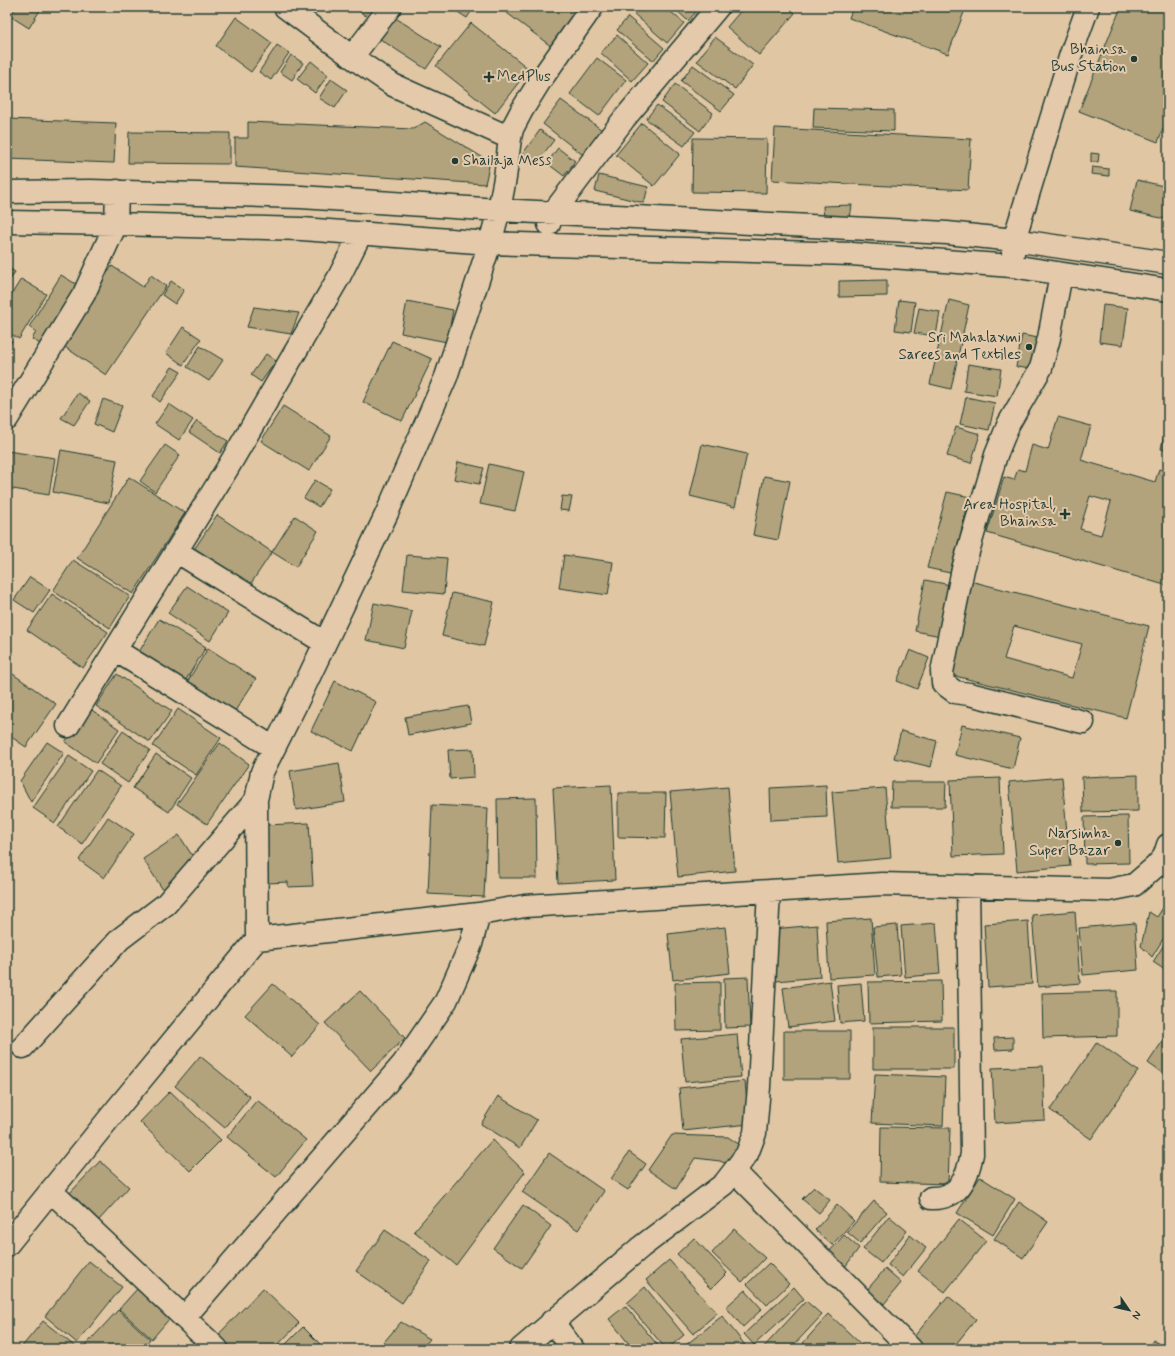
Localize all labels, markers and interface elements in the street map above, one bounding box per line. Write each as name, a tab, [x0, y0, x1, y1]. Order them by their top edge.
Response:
place label: Bhainsa Bus Station	[1051, 40, 1127, 77]
marker: Bhainsa Bus Station	[1129, 54, 1139, 64]
place label: MedPlus	[497, 67, 551, 87]
marker: MedPlus	[484, 72, 494, 82]
place label: Shailaja Mess	[463, 151, 552, 171]
marker: Shailaja Mess	[450, 156, 460, 166]
place label: Sri Mahalaxmi Sarees and Textiles	[899, 328, 1021, 365]
marker: Sri Mahalaxmi Sarees and Textiles	[1024, 342, 1034, 352]
place label: Area Hospital, Bhainsa	[963, 495, 1057, 532]
marker: Area Hospital, Bhainsa	[1059, 508, 1071, 520]
place label: Narsimha Super Bazar	[1029, 824, 1111, 861]
marker: Narsimha Super Bazar	[1113, 838, 1123, 848]
north arrow	[1109, 1290, 1149, 1330]
text: N	[1129, 1308, 1144, 1322]

